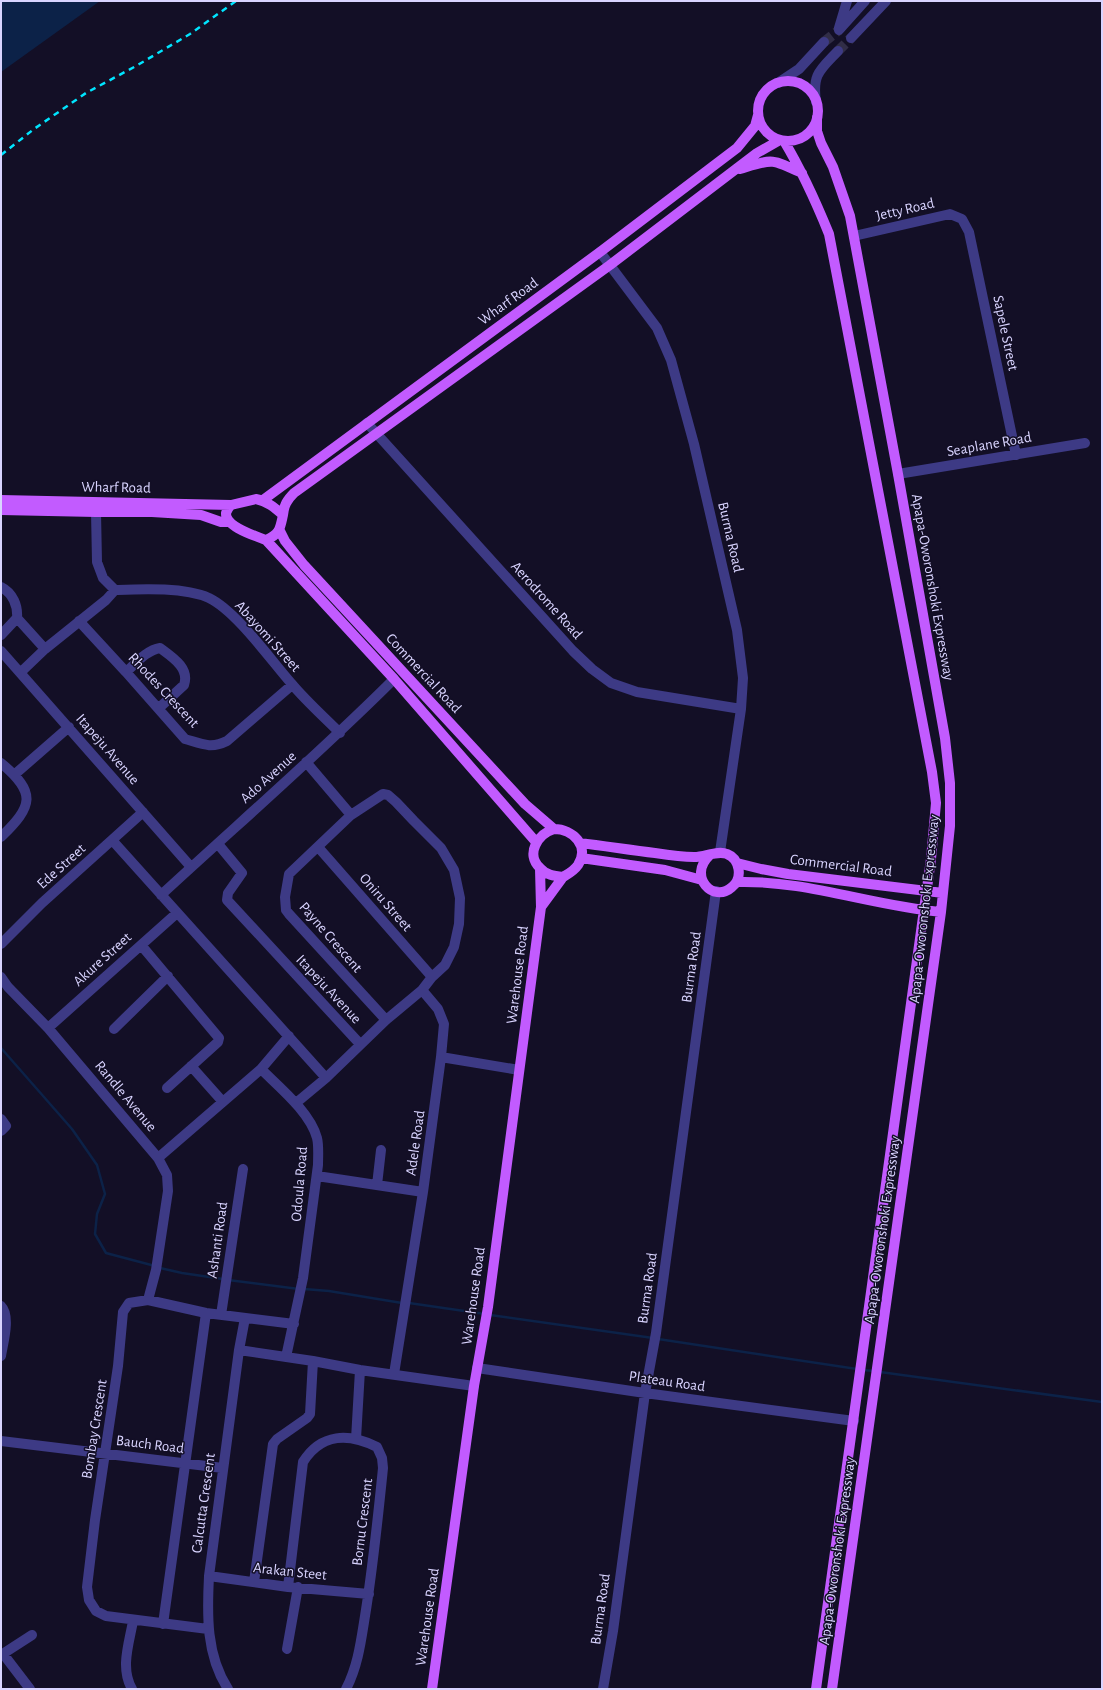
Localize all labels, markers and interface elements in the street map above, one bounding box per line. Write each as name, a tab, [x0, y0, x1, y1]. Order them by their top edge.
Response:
street label: Jetty Road	[874, 195, 936, 223]
street label: Wharf Road	[476, 275, 541, 328]
street label: Sapele Street	[990, 294, 1021, 372]
street label: Seaplane Road	[946, 430, 1033, 459]
street label: Wharf Road	[81, 479, 151, 496]
street label: Apapa-Oworonshoki Expressway	[909, 493, 956, 682]
street label: Burma Road	[715, 501, 746, 574]
street label: Aerodrome Road	[508, 559, 585, 642]
street label: Abayomi Street	[232, 598, 303, 675]
street label: Commercial Road	[383, 631, 464, 716]
street label: Rhodes Crescent	[125, 650, 202, 731]
street label: Itapeju Avenue	[73, 711, 142, 788]
street label: Ado Avenue	[237, 748, 299, 806]
street label: Apapa-Oworonshoki Expressway	[907, 814, 942, 1004]
street label: Ede Street	[34, 841, 89, 892]
street label: Commercial Road	[789, 852, 893, 879]
street label: Oniru Street	[357, 871, 415, 934]
street label: Payne Crescent	[296, 899, 365, 975]
street label: Warehouse Road	[504, 925, 531, 1025]
street label: Akure Street	[70, 929, 134, 989]
street label: Burma Road	[679, 930, 704, 1004]
street label: Itapeju Avenue	[293, 952, 364, 1027]
street label: Randle Avenue	[92, 1058, 159, 1135]
street label: Adele Road	[403, 1109, 428, 1177]
street label: Apapa-Oworonshoki Expressway	[862, 1135, 903, 1325]
street label: Odoula Road	[289, 1146, 310, 1222]
street label: Ashanti Road	[205, 1201, 230, 1279]
street label: Warehouse Road	[459, 1246, 488, 1346]
street label: Burma Road	[635, 1251, 660, 1325]
street label: Plateau Road	[628, 1369, 706, 1394]
street label: Bombay Crescent	[79, 1378, 110, 1480]
street label: Bauch Road	[115, 1433, 185, 1456]
street label: Calcutta Crescent	[189, 1452, 218, 1554]
street label: Apapa-Oworonshoki Expressway	[817, 1456, 858, 1646]
street label: Bornu Crescent	[350, 1477, 375, 1567]
street label: Arakan Steet	[252, 1560, 328, 1583]
street label: Warehouse Road	[413, 1567, 442, 1667]
street label: Burma Road	[588, 1572, 613, 1646]

